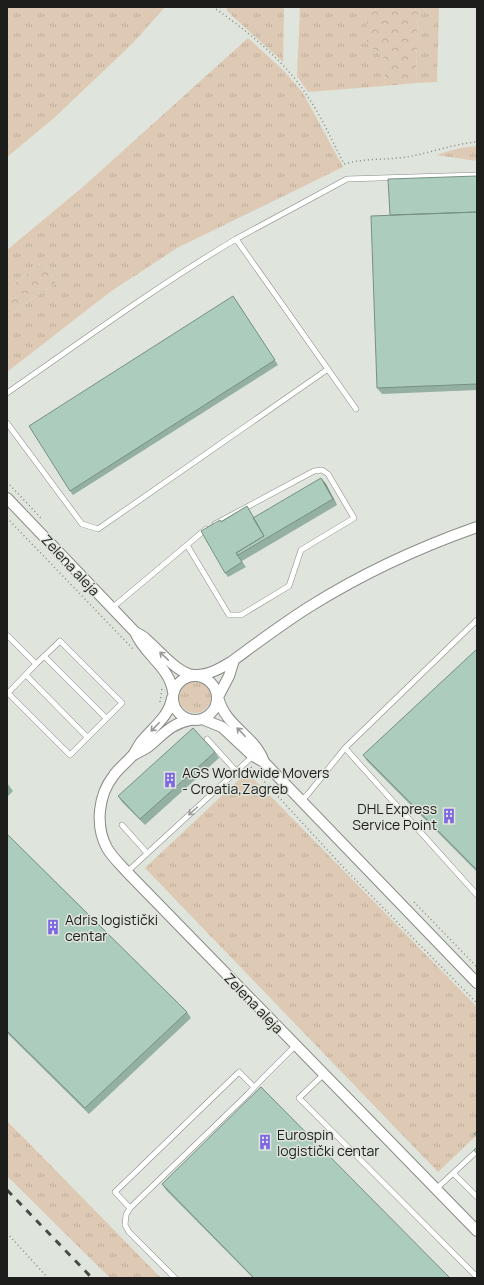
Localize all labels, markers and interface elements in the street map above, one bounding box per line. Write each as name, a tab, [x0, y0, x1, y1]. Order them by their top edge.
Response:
street label: Zelena aleja	[38, 530, 104, 600]
one-way arrow	[159, 651, 169, 661]
one-way arrow	[150, 722, 160, 732]
one-way arrow	[236, 727, 246, 737]
place label: AGS Worldwide Movers - Croatia,Zagreb	[182, 763, 329, 798]
building icon: AGS Worldwide Movers - Croatia,Zagreb	[161, 771, 179, 789]
place label: DHL Express Service Point	[352, 799, 437, 834]
one-way arrow	[188, 806, 199, 815]
building icon: DHL Express Service Point	[440, 807, 458, 825]
place label: Adris logistički centar	[65, 910, 158, 945]
building icon: Adris logistički centar	[44, 918, 62, 936]
street label: Zelena aleja	[220, 969, 288, 1037]
place label: Eurospin logistički centar	[277, 1125, 379, 1160]
building icon: Eurospin logistički centar	[256, 1133, 274, 1151]

